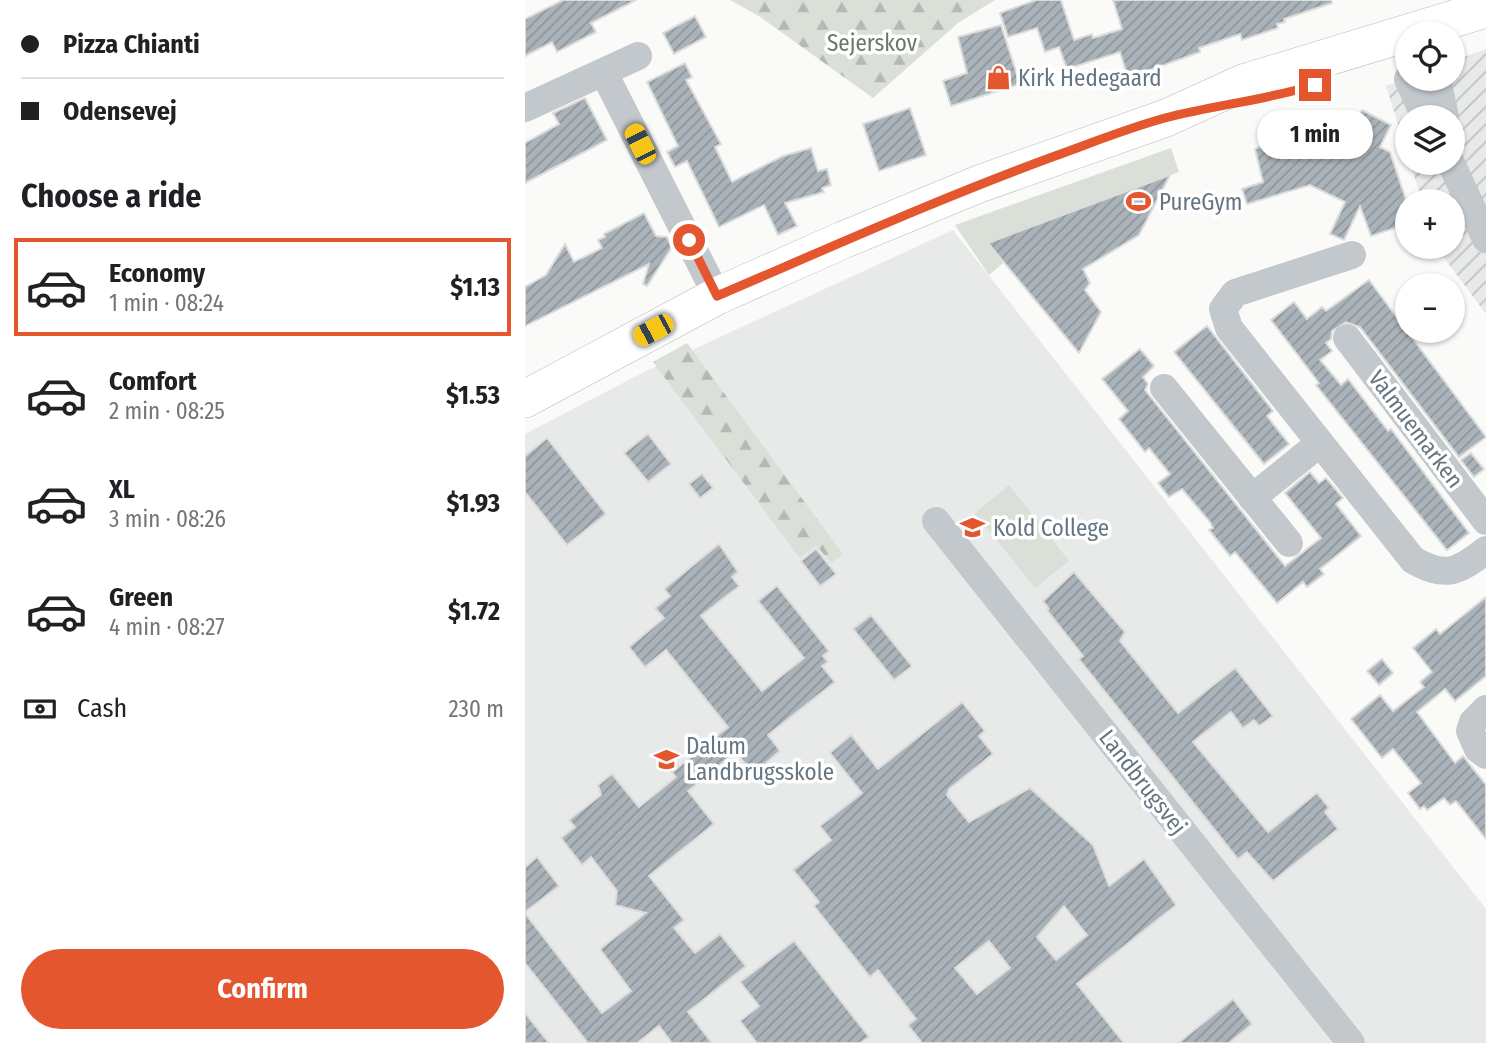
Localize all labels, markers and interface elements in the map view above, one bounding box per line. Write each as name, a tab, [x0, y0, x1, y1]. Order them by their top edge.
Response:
map controls	[1395, 21, 1465, 343]
button: locate	[1395, 21, 1465, 91]
text: Pizza Chianti	[63, 29, 200, 60]
park label: Sejerskov	[827, 29, 918, 57]
shop icon: Kirk Hedegaard	[984, 64, 1012, 92]
place label: Kirk Hedegaard	[1018, 64, 1162, 92]
route end	[1299, 69, 1331, 101]
text: Odensevej	[63, 96, 177, 127]
button: layers	[1395, 105, 1465, 175]
callout: 1 min	[1257, 110, 1373, 158]
text: 1 min	[1290, 120, 1340, 148]
car	[622, 121, 659, 167]
text: Choose a ride	[21, 177, 202, 215]
sports icon: PureGym	[1125, 188, 1153, 216]
place label: PureGym	[1159, 188, 1242, 216]
button: +	[1395, 189, 1465, 259]
route start	[673, 224, 705, 256]
icon: car	[25, 256, 88, 319]
text: Economy	[109, 258, 205, 289]
text: $1.13	[450, 272, 500, 303]
button: −	[1395, 273, 1465, 343]
text: 1 min · 08:24	[109, 289, 224, 317]
car	[630, 311, 677, 349]
icon: car	[25, 364, 88, 427]
street label: Valmuemarken	[1363, 365, 1469, 493]
text: Comfort	[109, 366, 197, 397]
text: $1.53	[446, 380, 500, 411]
text: 2 min · 08:25	[109, 397, 225, 425]
icon: car	[25, 472, 88, 535]
text: XL	[109, 474, 135, 505]
text: $1.93	[446, 488, 500, 519]
text: 3 min · 08:26	[109, 505, 226, 533]
school or university icon: Kold College	[959, 514, 987, 542]
place label: Kold College	[993, 514, 1109, 542]
icon: car	[25, 580, 88, 643]
text: Green	[109, 582, 173, 613]
text: $1.72	[448, 596, 500, 627]
text: 4 min · 08:27	[109, 613, 224, 641]
icon: cash	[21, 690, 59, 728]
text: Cash	[77, 693, 127, 724]
text: 230 m	[448, 695, 504, 723]
street label: Landbrugsvej	[1093, 724, 1193, 840]
place label: Dalum Landbrugsskole	[686, 732, 834, 786]
school or university icon: Dalum Landbrugsskole	[652, 745, 680, 773]
button: Confirm	[21, 949, 504, 1029]

